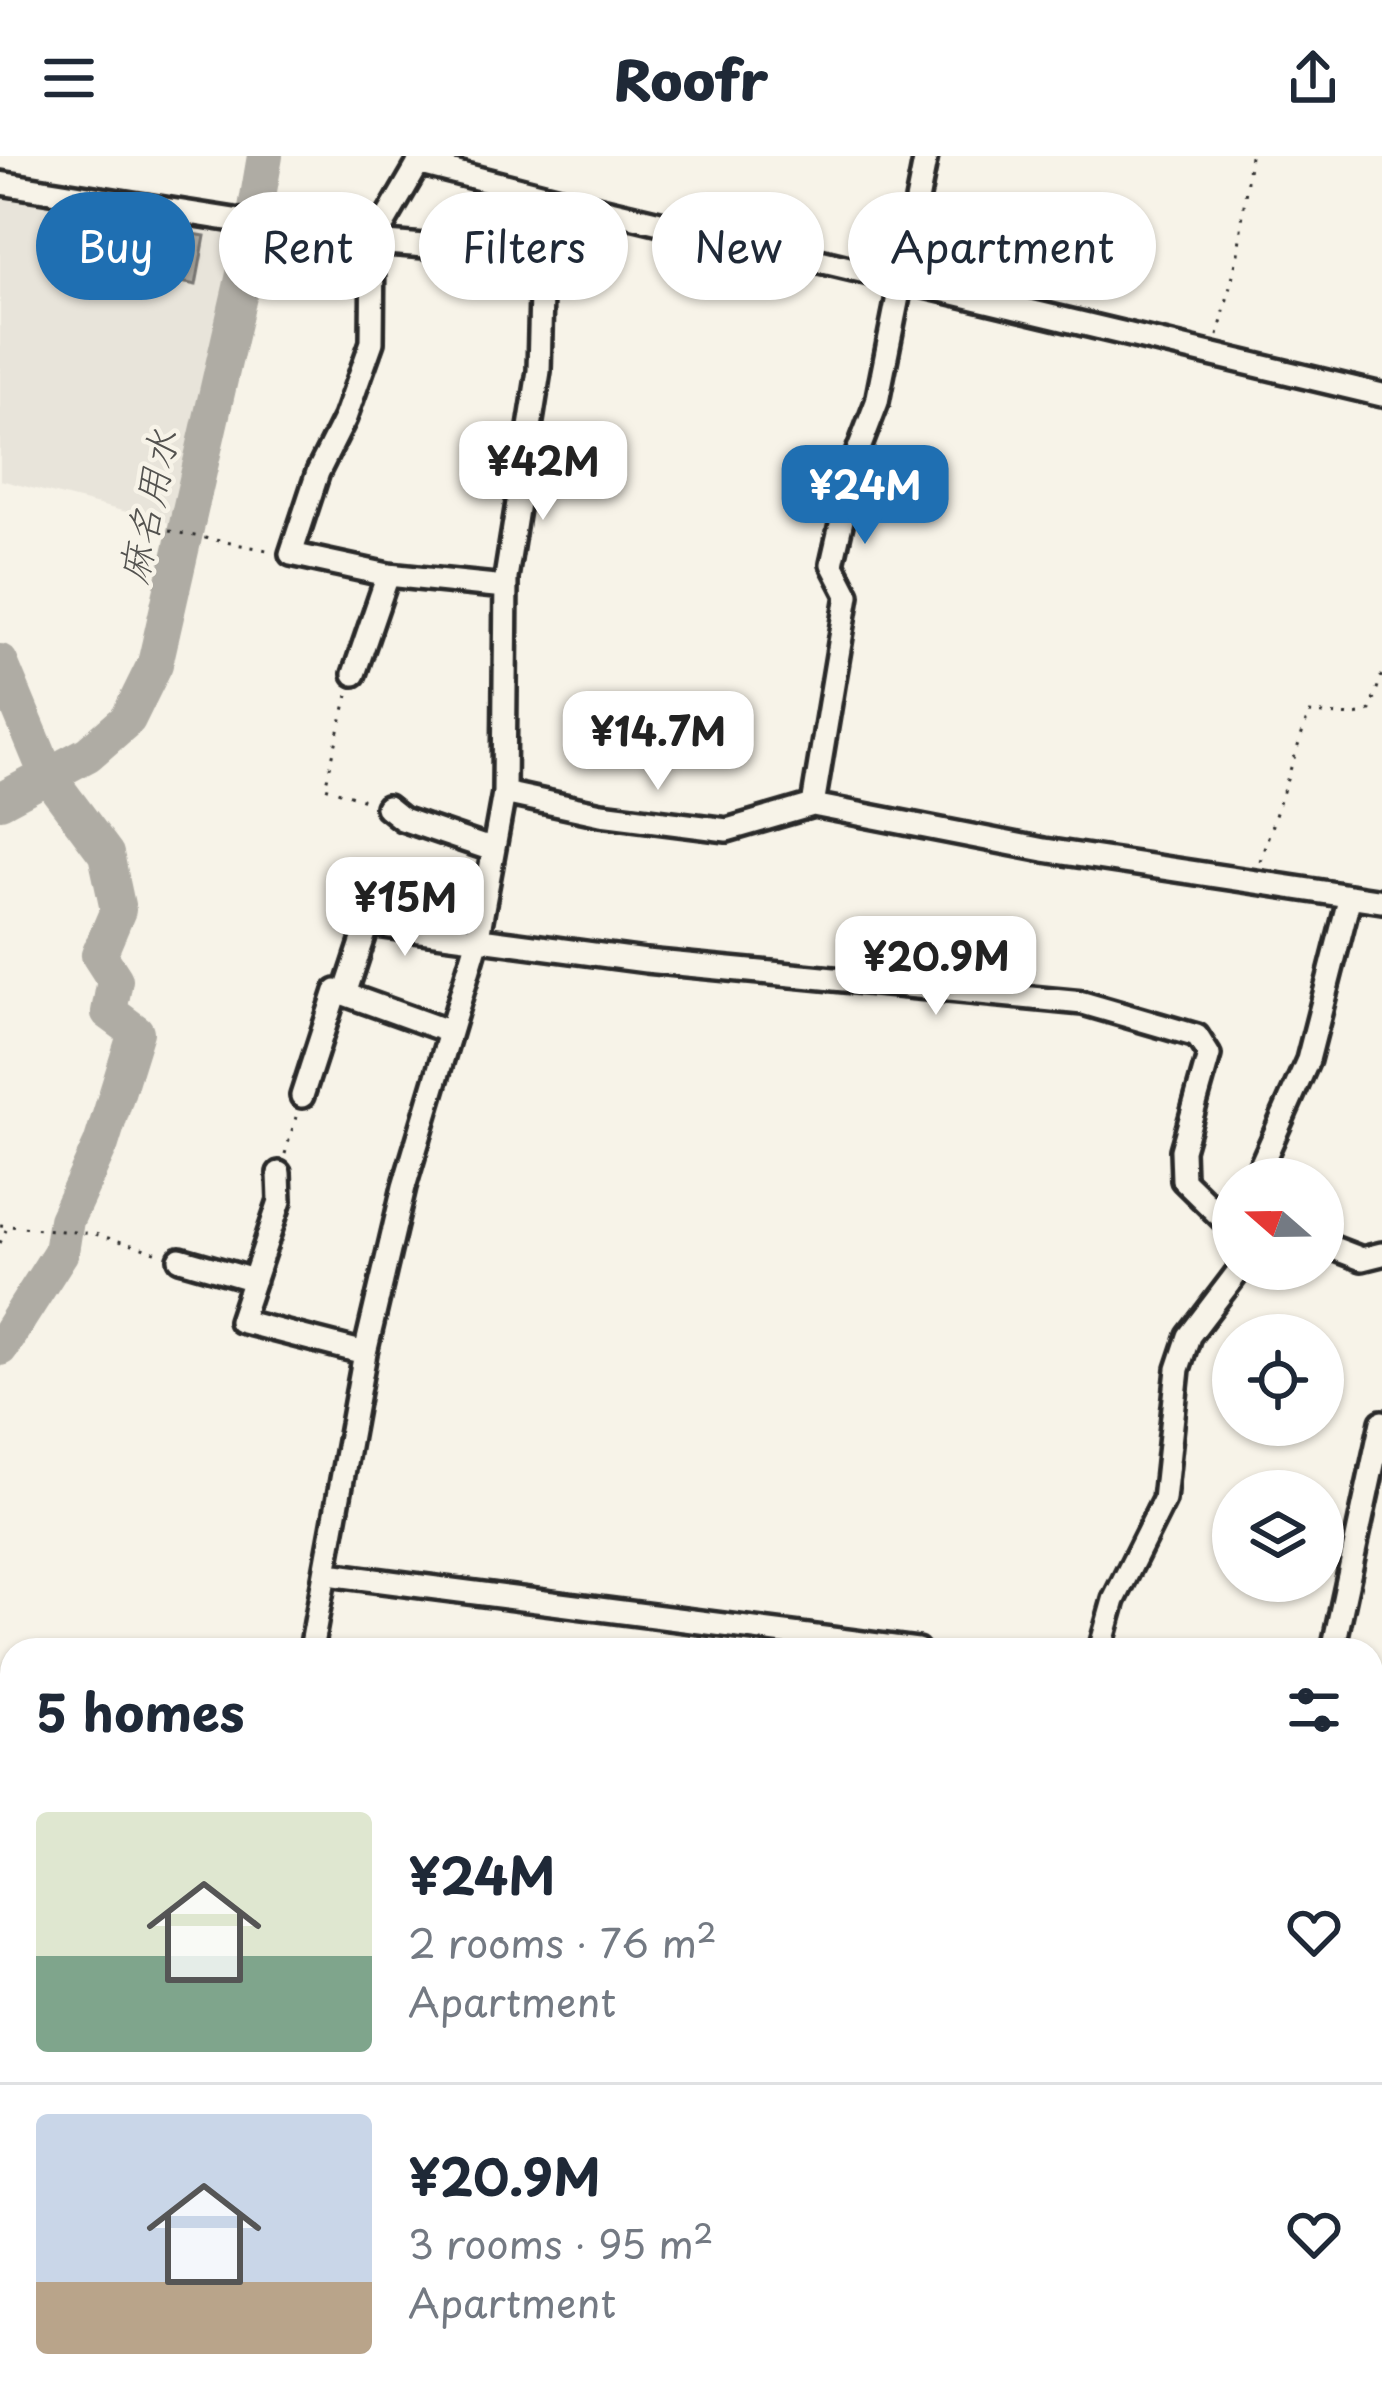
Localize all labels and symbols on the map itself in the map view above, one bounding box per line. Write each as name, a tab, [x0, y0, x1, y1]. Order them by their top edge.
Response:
pin: ¥42M	[472, 421, 614, 523]
water label: 麻名用水	[101, 424, 191, 588]
pin: ¥24M	[794, 445, 936, 547]
pin: ¥14.7M	[560, 691, 756, 793]
pin: ¥15M	[334, 857, 476, 959]
pin: ¥20.9M	[838, 916, 1034, 1018]
north arrow	[1212, 1158, 1344, 1290]

